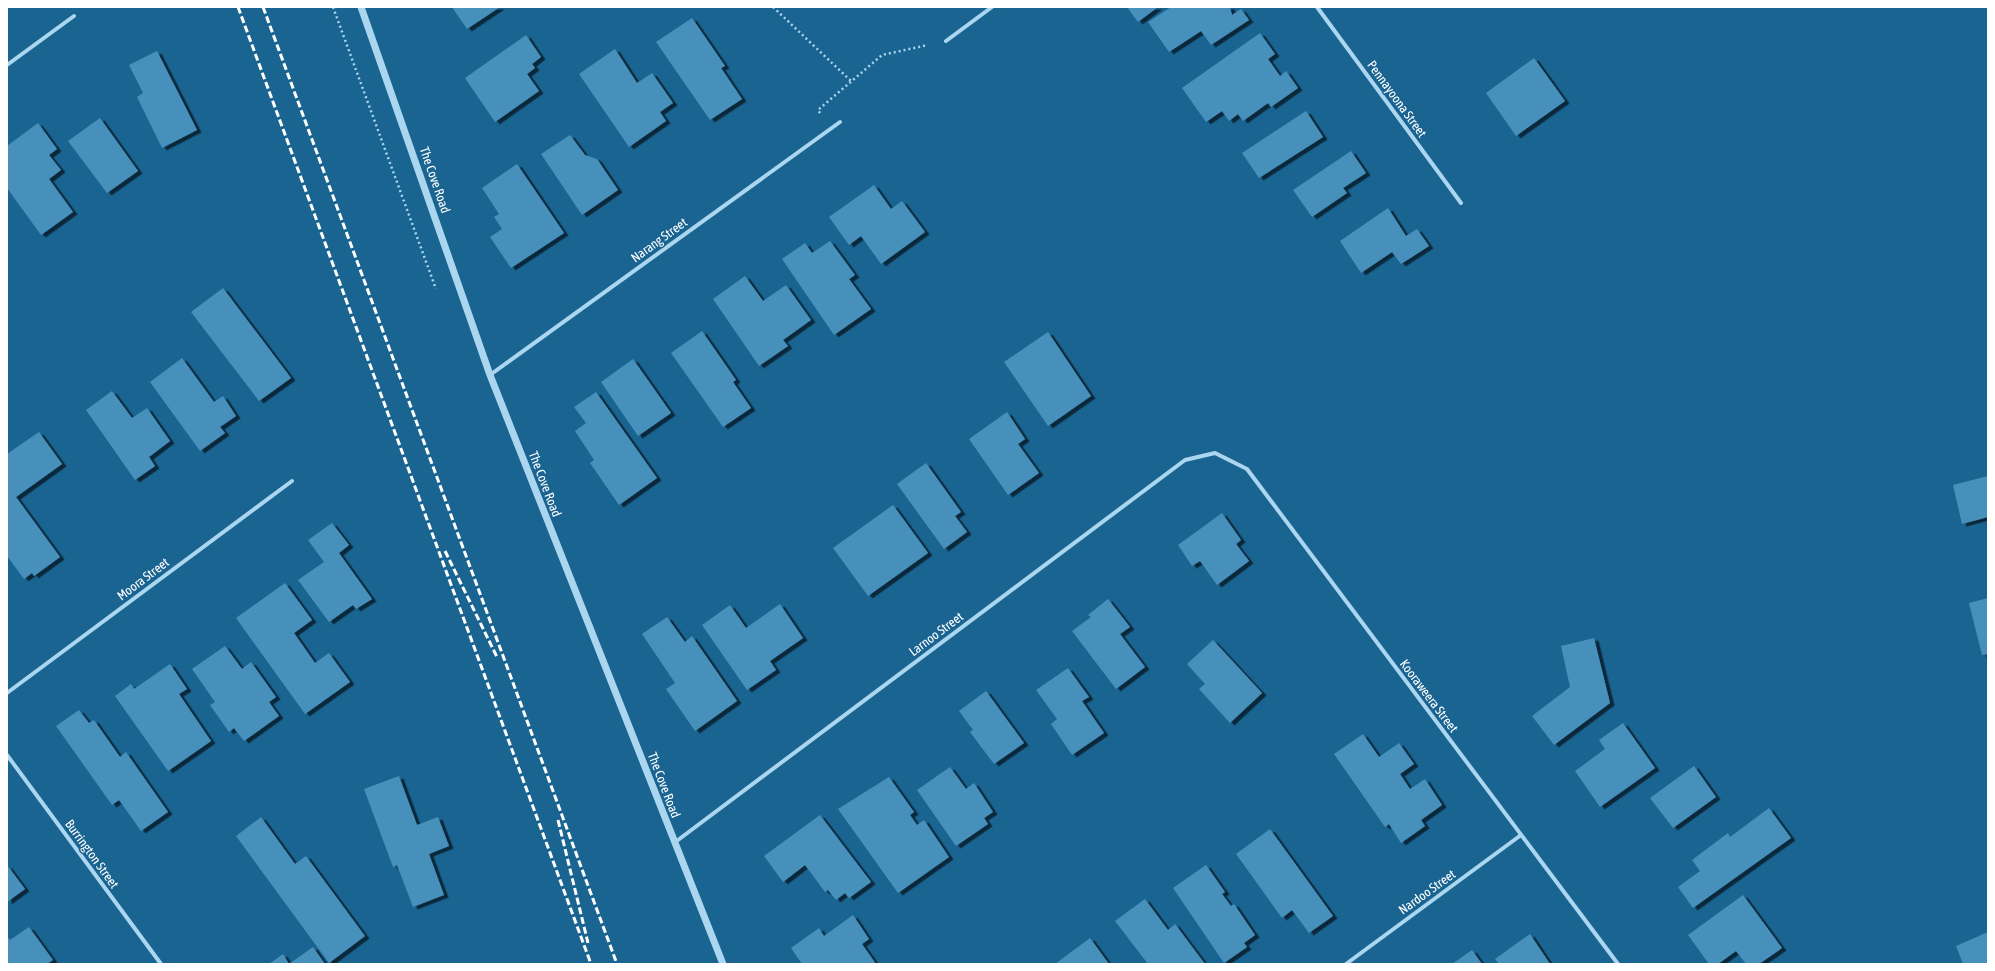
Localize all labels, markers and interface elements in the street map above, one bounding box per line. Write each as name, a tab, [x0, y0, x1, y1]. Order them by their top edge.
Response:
street label: Pennayoona Street	[1364, 58, 1430, 140]
street label: The Cove Road	[417, 145, 453, 215]
street label: Narang Street	[628, 215, 690, 265]
street label: The Cove Road	[526, 449, 564, 519]
street label: Moora Street	[114, 555, 172, 603]
street label: Larnoo Street	[906, 609, 966, 659]
street label: Kooraweera Street	[1397, 657, 1461, 736]
street label: The Cove Road	[645, 750, 683, 820]
street label: Burrington Street	[62, 817, 122, 892]
street label: Nardoo Street	[1396, 866, 1458, 918]

